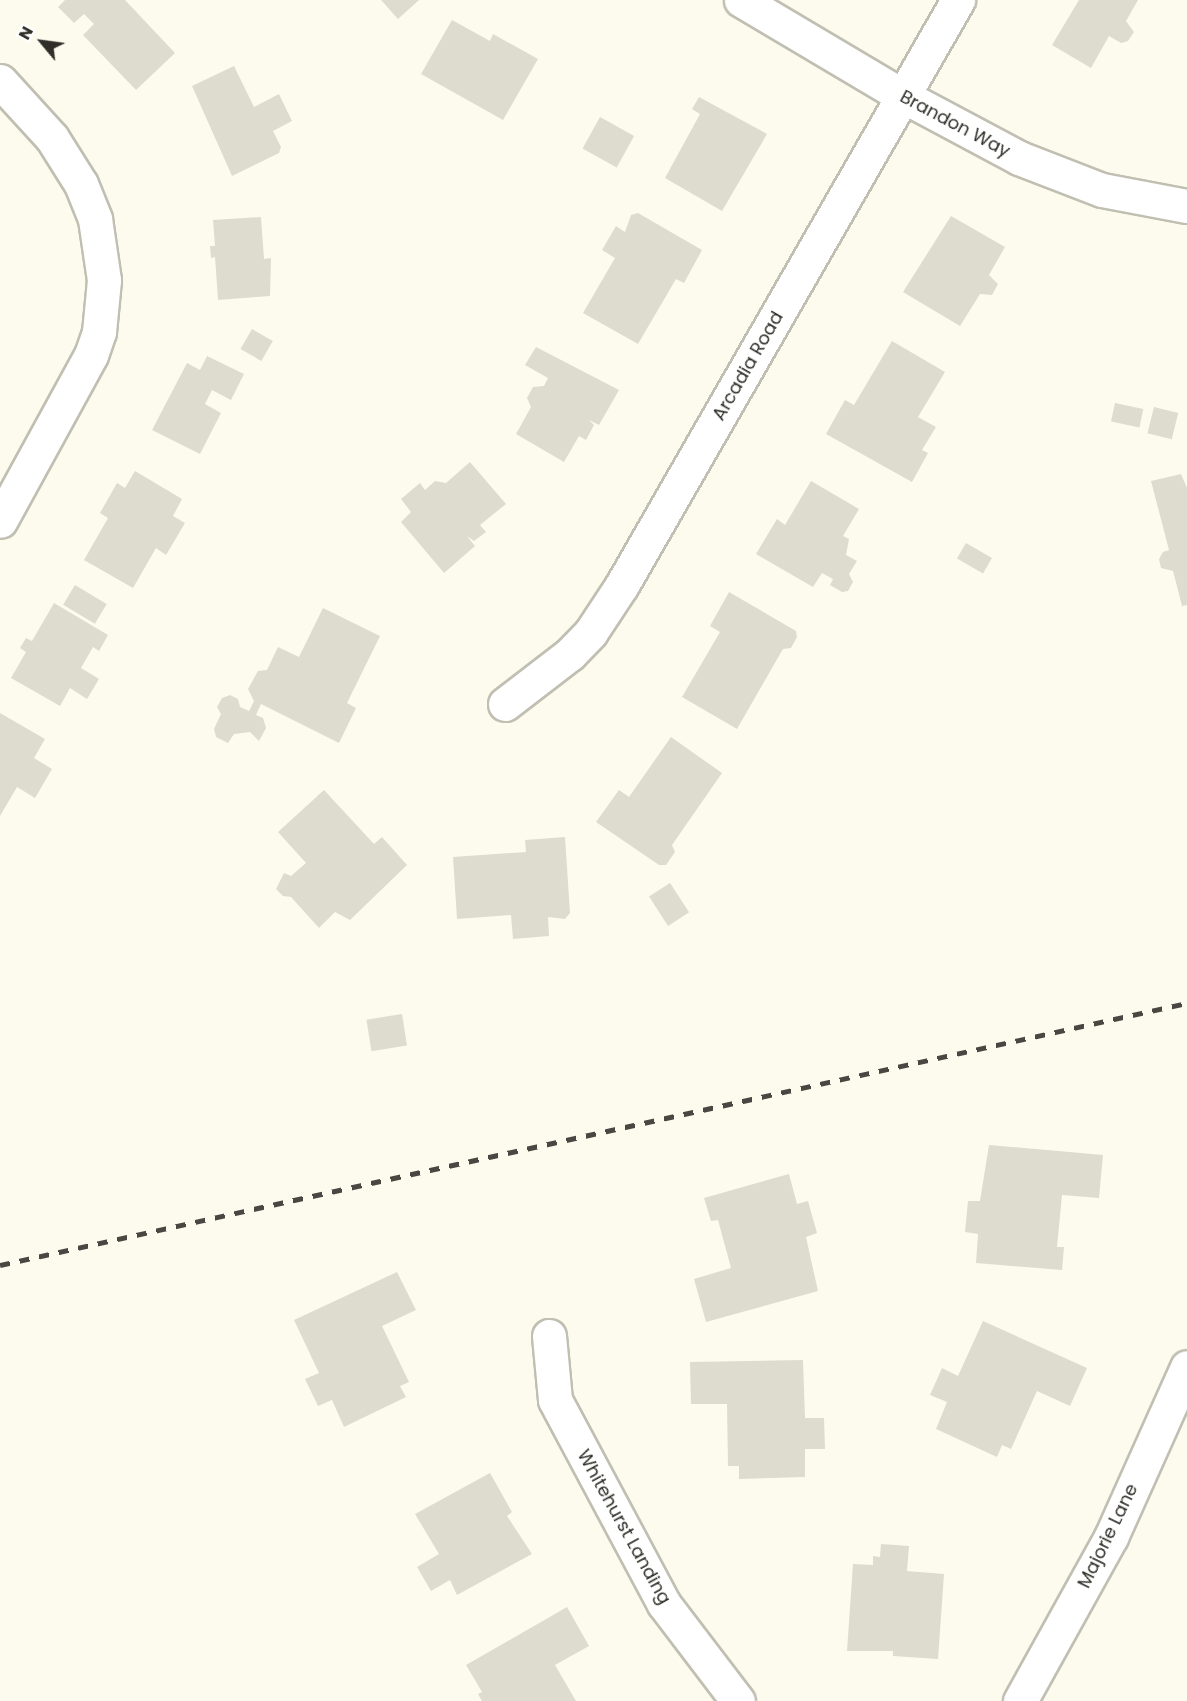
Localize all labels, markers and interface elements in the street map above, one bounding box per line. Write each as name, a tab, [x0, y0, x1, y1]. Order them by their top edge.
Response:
north arrow	[12, 12, 72, 72]
text: N	[13, 22, 39, 44]
street label: Brandon Way	[896, 86, 1014, 162]
street label: Arcadia Road	[708, 308, 788, 424]
street label: Whitehurst Landing	[573, 1446, 675, 1608]
street label: Majorie Lane	[1073, 1480, 1143, 1592]

